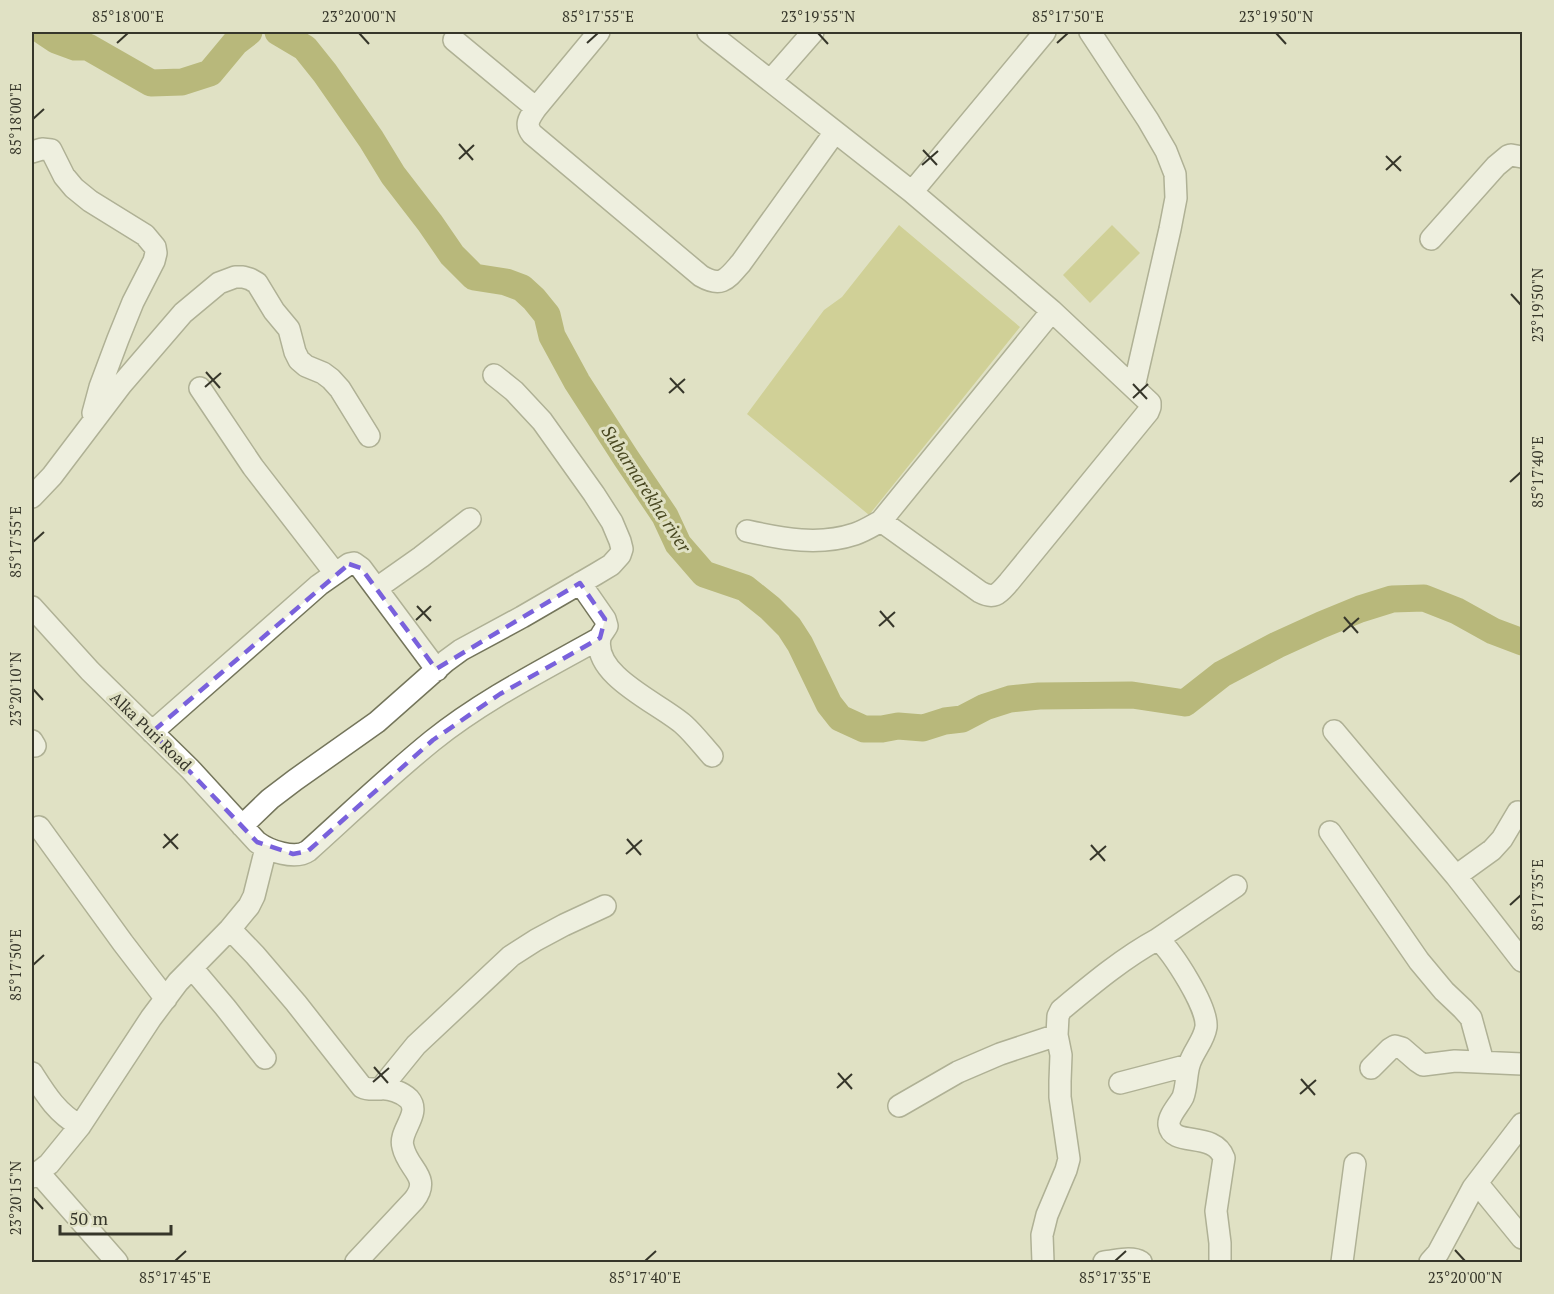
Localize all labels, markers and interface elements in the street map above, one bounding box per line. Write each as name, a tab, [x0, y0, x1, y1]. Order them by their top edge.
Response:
text: 85°18'00"E	[92, 6, 164, 26]
text: 23°20'00"N	[322, 6, 396, 26]
text: 85°17'55"E	[562, 6, 634, 26]
text: 23°19'55"N	[781, 6, 855, 26]
text: 85°17'50"E	[1032, 6, 1104, 26]
text: 23°19'50"N	[1239, 6, 1313, 26]
text: 85°18'00"E	[5, 83, 25, 155]
text: 23°19'50"N	[1527, 268, 1547, 342]
water label: Subarnarekha river	[597, 420, 698, 558]
text: 85°17'40"E	[1527, 436, 1547, 508]
text: 85°17'55"E	[5, 506, 25, 578]
text: 23°20'10"N	[5, 652, 25, 726]
street label: Alka Puri Road	[106, 687, 197, 776]
text: 85°17'35"E	[1527, 859, 1547, 931]
text: 85°17'50"E	[5, 929, 25, 1001]
text: 23°20'15"N	[5, 1161, 25, 1235]
scale bar	[60, 1198, 171, 1236]
text: 50 m	[69, 1206, 109, 1230]
text: 85°17'45"E	[139, 1267, 211, 1287]
text: 85°17'40"E	[609, 1267, 681, 1287]
text: 85°17'35"E	[1079, 1267, 1151, 1287]
text: 23°20'00"N	[1428, 1267, 1502, 1287]

